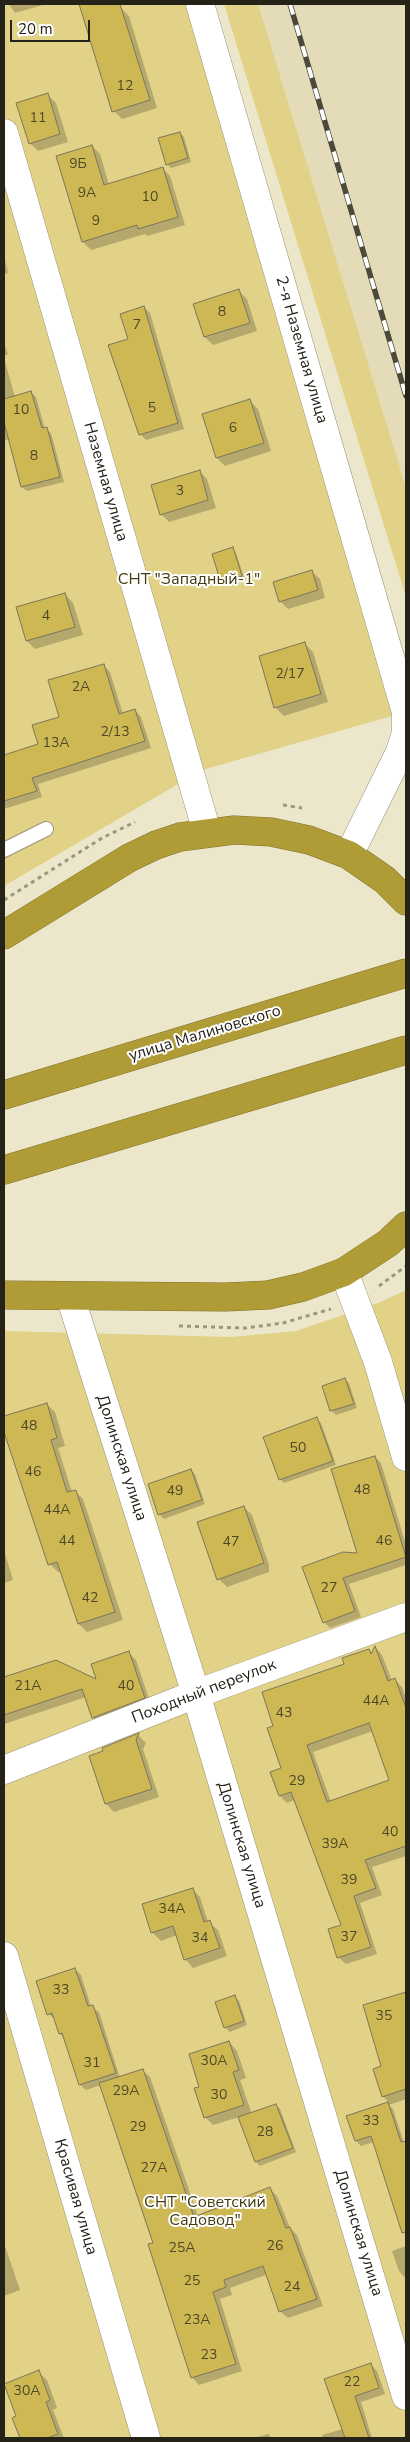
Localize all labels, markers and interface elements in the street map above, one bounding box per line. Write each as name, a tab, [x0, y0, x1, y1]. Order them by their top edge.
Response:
scale bar	[12, 10, 92, 42]
text: 20 m	[18, 19, 53, 39]
house number: 12	[117, 79, 133, 95]
house number: 11	[30, 111, 46, 127]
house number: 9Б	[69, 157, 87, 173]
house number: 9А	[78, 186, 96, 202]
house number: 10	[142, 190, 158, 206]
house number: 9	[92, 214, 100, 230]
street label: 2-я Наземная улица	[271, 274, 331, 426]
house number: 8	[218, 305, 226, 321]
house number: 7	[133, 318, 141, 334]
house number: 5	[148, 401, 156, 417]
house number: 10	[13, 403, 29, 419]
street label: Наземная улица	[79, 420, 131, 544]
house number: 6	[229, 421, 237, 437]
house number: 8	[30, 449, 38, 465]
house number: 3	[176, 484, 184, 500]
park label: СНТ "Западный-1"	[118, 570, 260, 590]
house number: 4	[42, 609, 50, 625]
house number: 2/17	[275, 667, 305, 683]
house number: 2А	[72, 680, 90, 696]
house number: 2/13	[100, 725, 130, 741]
house number: 13А	[42, 736, 70, 752]
street label: улица Малиновского	[127, 1002, 283, 1066]
street label: Долинская улица	[92, 1393, 150, 1523]
house number: 48	[21, 1419, 37, 1435]
house number: 50	[290, 1441, 306, 1457]
house number: 46	[25, 1465, 41, 1481]
house number: 48	[354, 1483, 370, 1499]
house number: 49	[167, 1484, 183, 1500]
house number: 44А	[43, 1503, 71, 1519]
house number: 44	[59, 1534, 75, 1550]
house number: 46	[376, 1534, 392, 1550]
house number: 47	[223, 1535, 239, 1551]
house number: 27	[321, 1581, 337, 1597]
house number: 42	[82, 1591, 98, 1607]
street label: Походный переулок	[129, 1656, 279, 1728]
house number: 21А	[14, 1679, 42, 1695]
house number: 40	[118, 1679, 134, 1695]
house number: 44А	[362, 1694, 390, 1710]
house number: 43	[276, 1706, 292, 1722]
house number: 29	[289, 1774, 305, 1790]
street label: Долинская улица	[213, 1779, 269, 1911]
house number: 40	[382, 1825, 398, 1841]
house number: 39А	[321, 1837, 349, 1853]
house number: 39	[341, 1873, 357, 1889]
house number: 34А	[158, 1902, 186, 1918]
house number: 37	[341, 1930, 357, 1946]
house number: 34	[192, 1931, 208, 1947]
house number: 33	[53, 1983, 69, 1999]
house number: 35	[376, 2009, 392, 2025]
house number: 30А	[200, 2054, 228, 2070]
house number: 31	[84, 2056, 100, 2072]
house number: 29А	[112, 2084, 140, 2100]
house number: 30	[211, 2088, 227, 2104]
house number: 33	[363, 2114, 379, 2130]
house number: 29	[130, 2120, 146, 2136]
house number: 28	[257, 2125, 273, 2141]
street label: Красивая улица	[49, 2137, 101, 2257]
house number: 27А	[140, 2161, 168, 2177]
street label: Долинская улица	[330, 2167, 386, 2299]
park label: СНТ "Советский Садовод"	[144, 2193, 266, 2231]
house number: 26	[267, 2239, 283, 2255]
house number: 25А	[168, 2241, 196, 2257]
house number: 25	[184, 2274, 200, 2290]
house number: 24	[284, 2280, 300, 2296]
house number: 23А	[183, 2313, 211, 2329]
house number: 23	[201, 2348, 217, 2364]
house number: 22	[344, 2375, 360, 2391]
house number: 30А	[13, 2384, 41, 2400]

